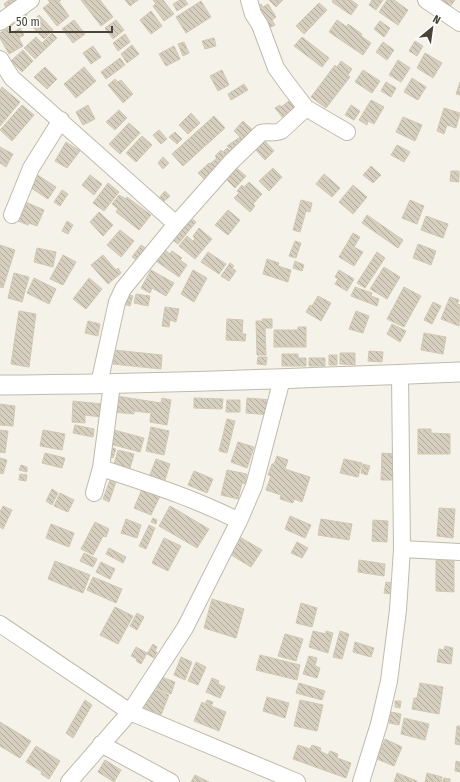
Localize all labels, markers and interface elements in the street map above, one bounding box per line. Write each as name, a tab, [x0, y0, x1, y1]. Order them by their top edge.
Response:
scale bar	[10, 8, 112, 34]
north arrow	[412, 8, 452, 48]
text: N	[431, 12, 443, 27]
text: 50 m	[16, 15, 40, 29]

